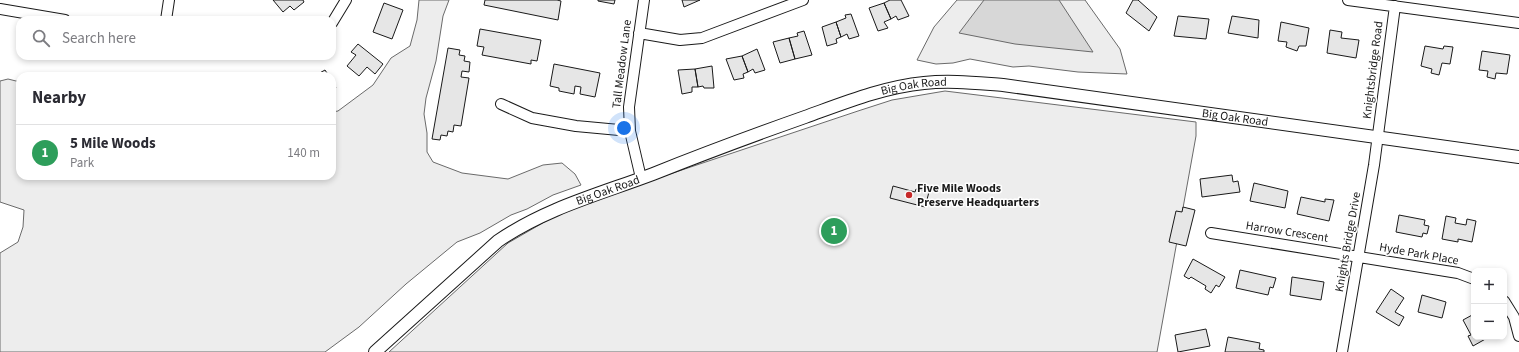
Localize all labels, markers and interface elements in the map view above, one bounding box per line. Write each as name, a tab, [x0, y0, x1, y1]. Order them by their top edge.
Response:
search box	[16, 16, 336, 60]
street label: Tall Meadow Lane	[608, 19, 636, 109]
street label: Knightsbridge Road	[1359, 20, 1387, 120]
icon: search	[30, 27, 52, 49]
text: Search here	[62, 28, 136, 49]
street label: Big Oak Road	[879, 73, 947, 99]
text: Nearby	[32, 86, 86, 110]
street label: Big Oak Road	[1201, 104, 1269, 130]
your location	[614, 118, 634, 138]
text: 5 Mile Woods	[70, 133, 156, 154]
text: 1	[42, 144, 48, 162]
text: 140 m	[287, 144, 320, 162]
text: Park	[70, 154, 94, 172]
street label: Big Oak Road	[573, 171, 642, 209]
place label: Five Mile Woods Preserve Headquarters	[917, 180, 1039, 211]
marker: Five Mile Woods Preserve Headquarters	[904, 190, 914, 200]
street label: Knights Bridge Drive	[1331, 191, 1365, 293]
pin: 1	[821, 216, 847, 246]
street label: Harrow Crescent	[1245, 217, 1329, 247]
street label: Hyde Park Place	[1378, 239, 1460, 269]
map controls	[1471, 268, 1507, 340]
button: +	[1471, 268, 1507, 304]
button: −	[1471, 304, 1507, 340]

